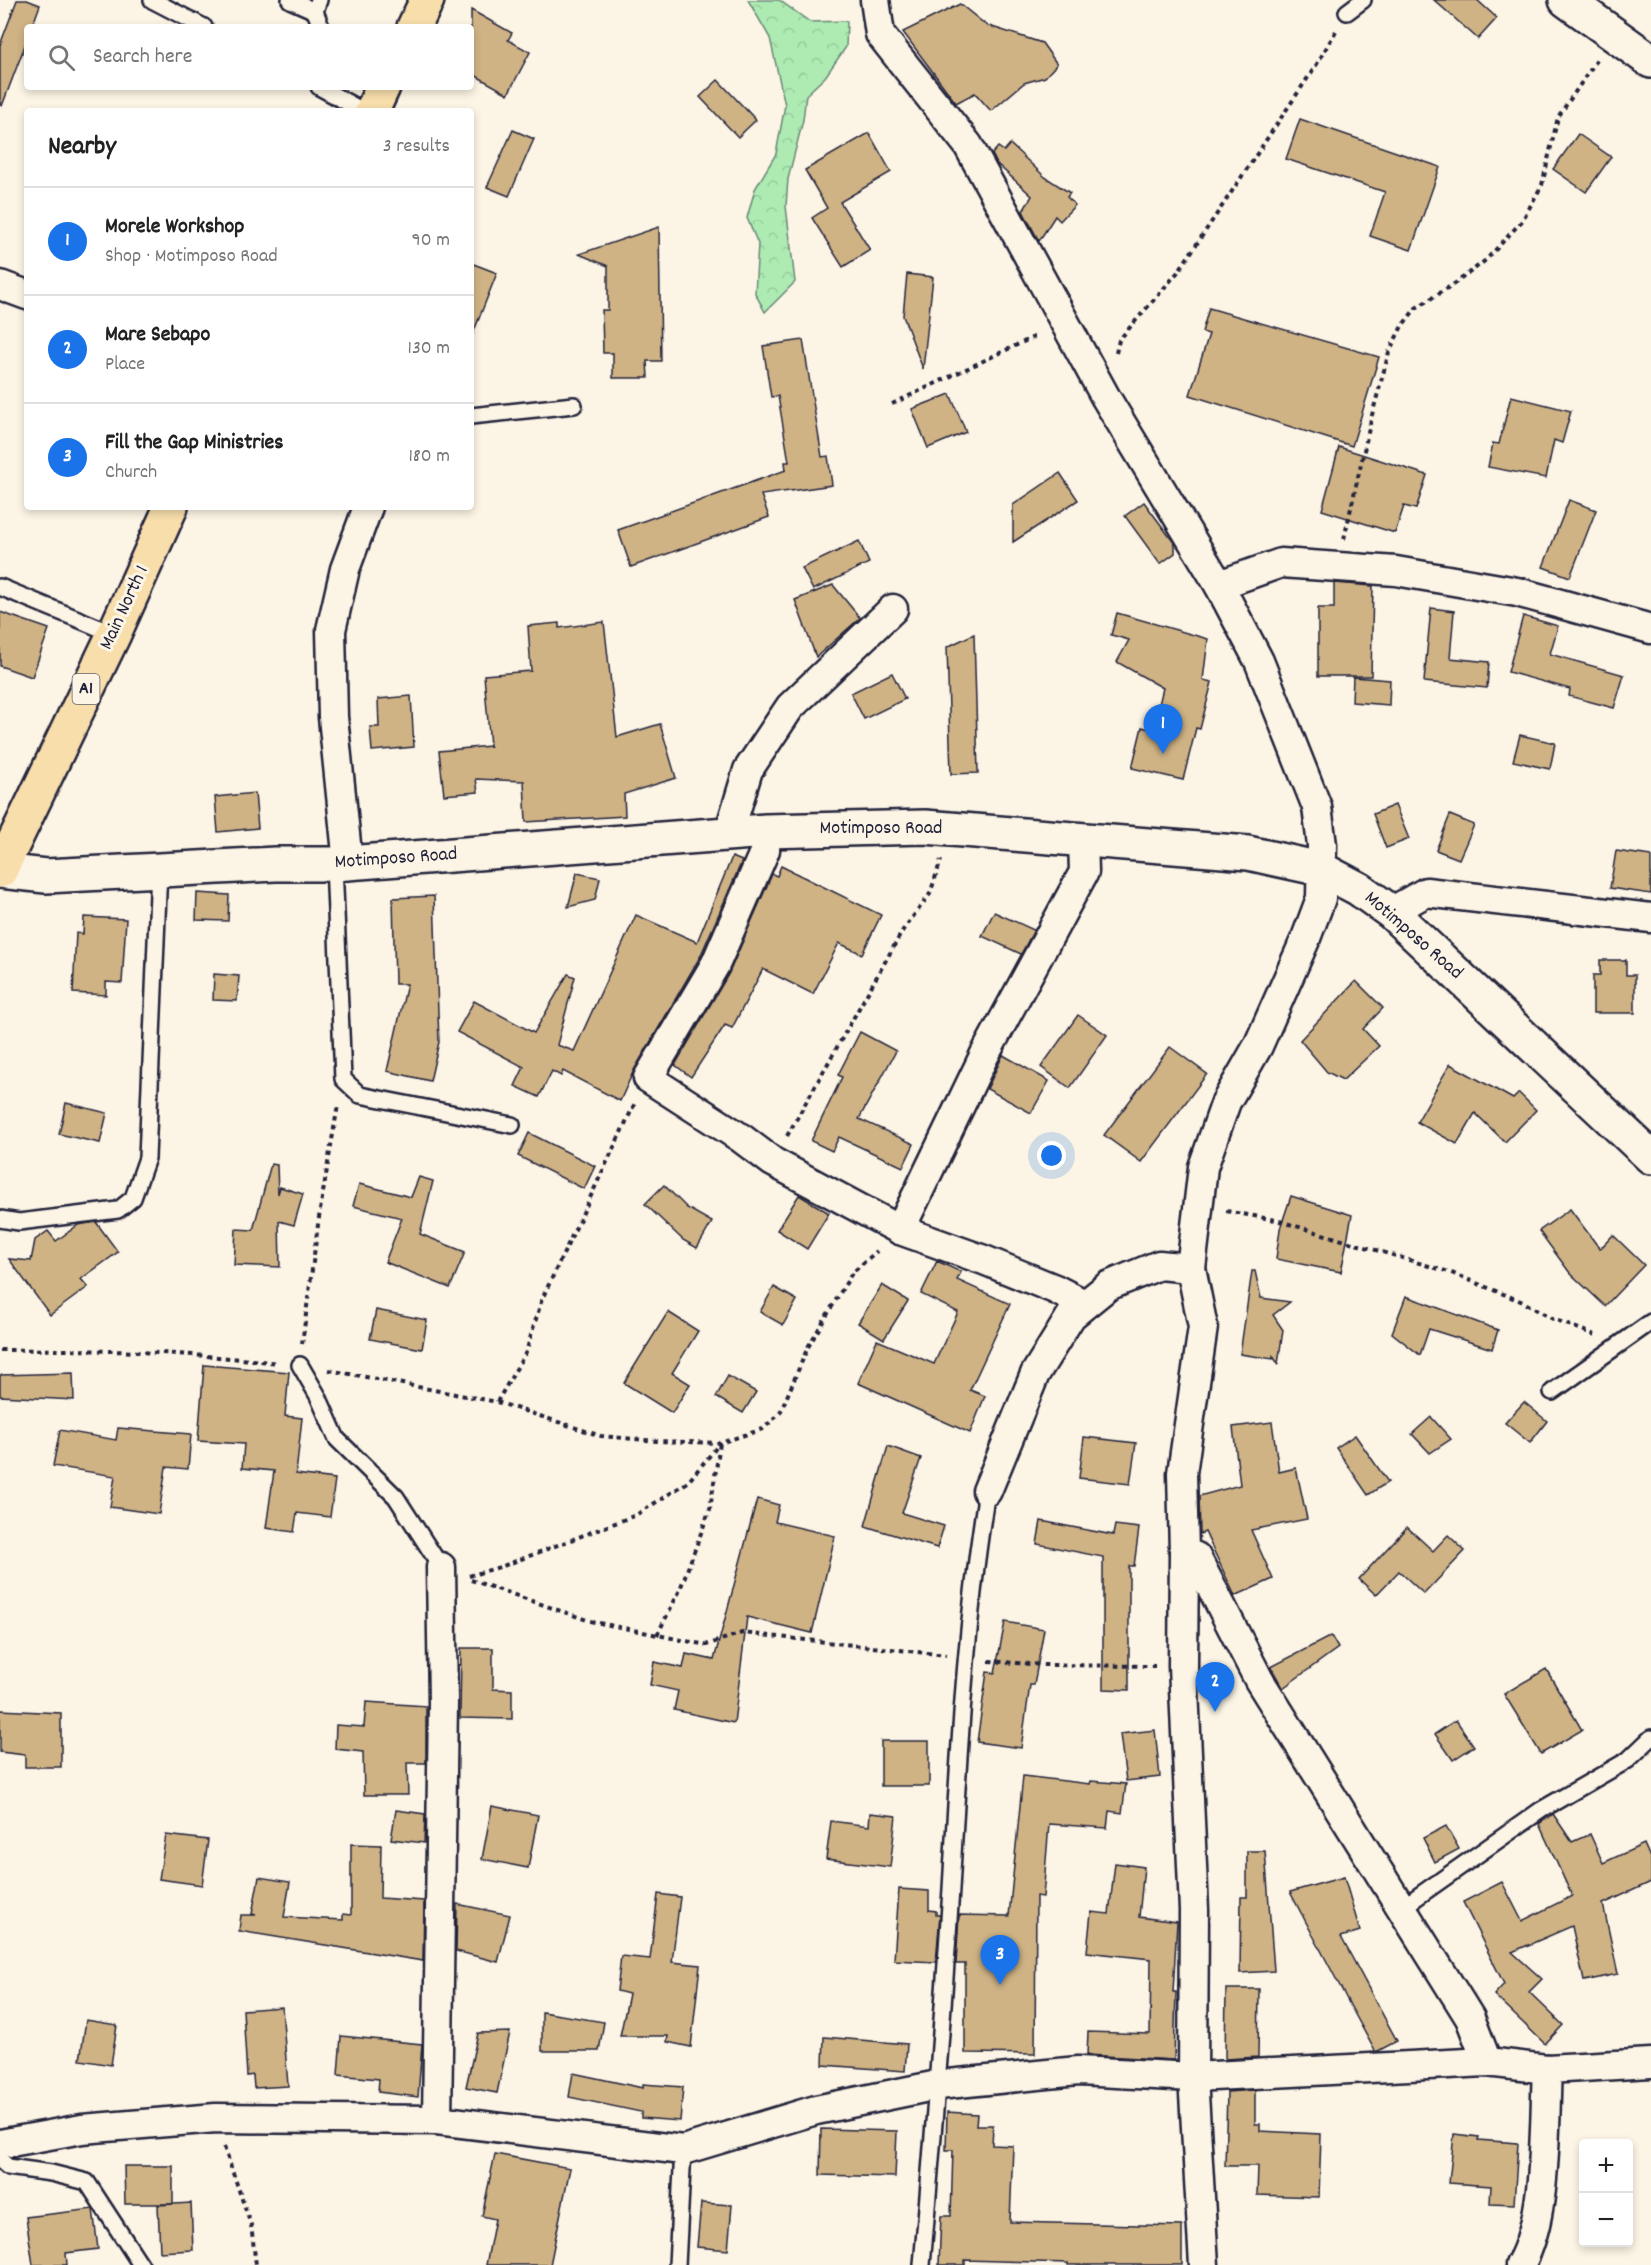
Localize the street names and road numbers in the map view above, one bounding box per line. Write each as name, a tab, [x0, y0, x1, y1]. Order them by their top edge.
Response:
street label: Main North 1	[93, 561, 157, 655]
road number: A1	[72, 674, 100, 704]
street label: Motimposo Road	[820, 815, 942, 843]
street label: Motimposo Road	[334, 841, 458, 877]
street label: Motimposo Road	[1357, 885, 1469, 987]

